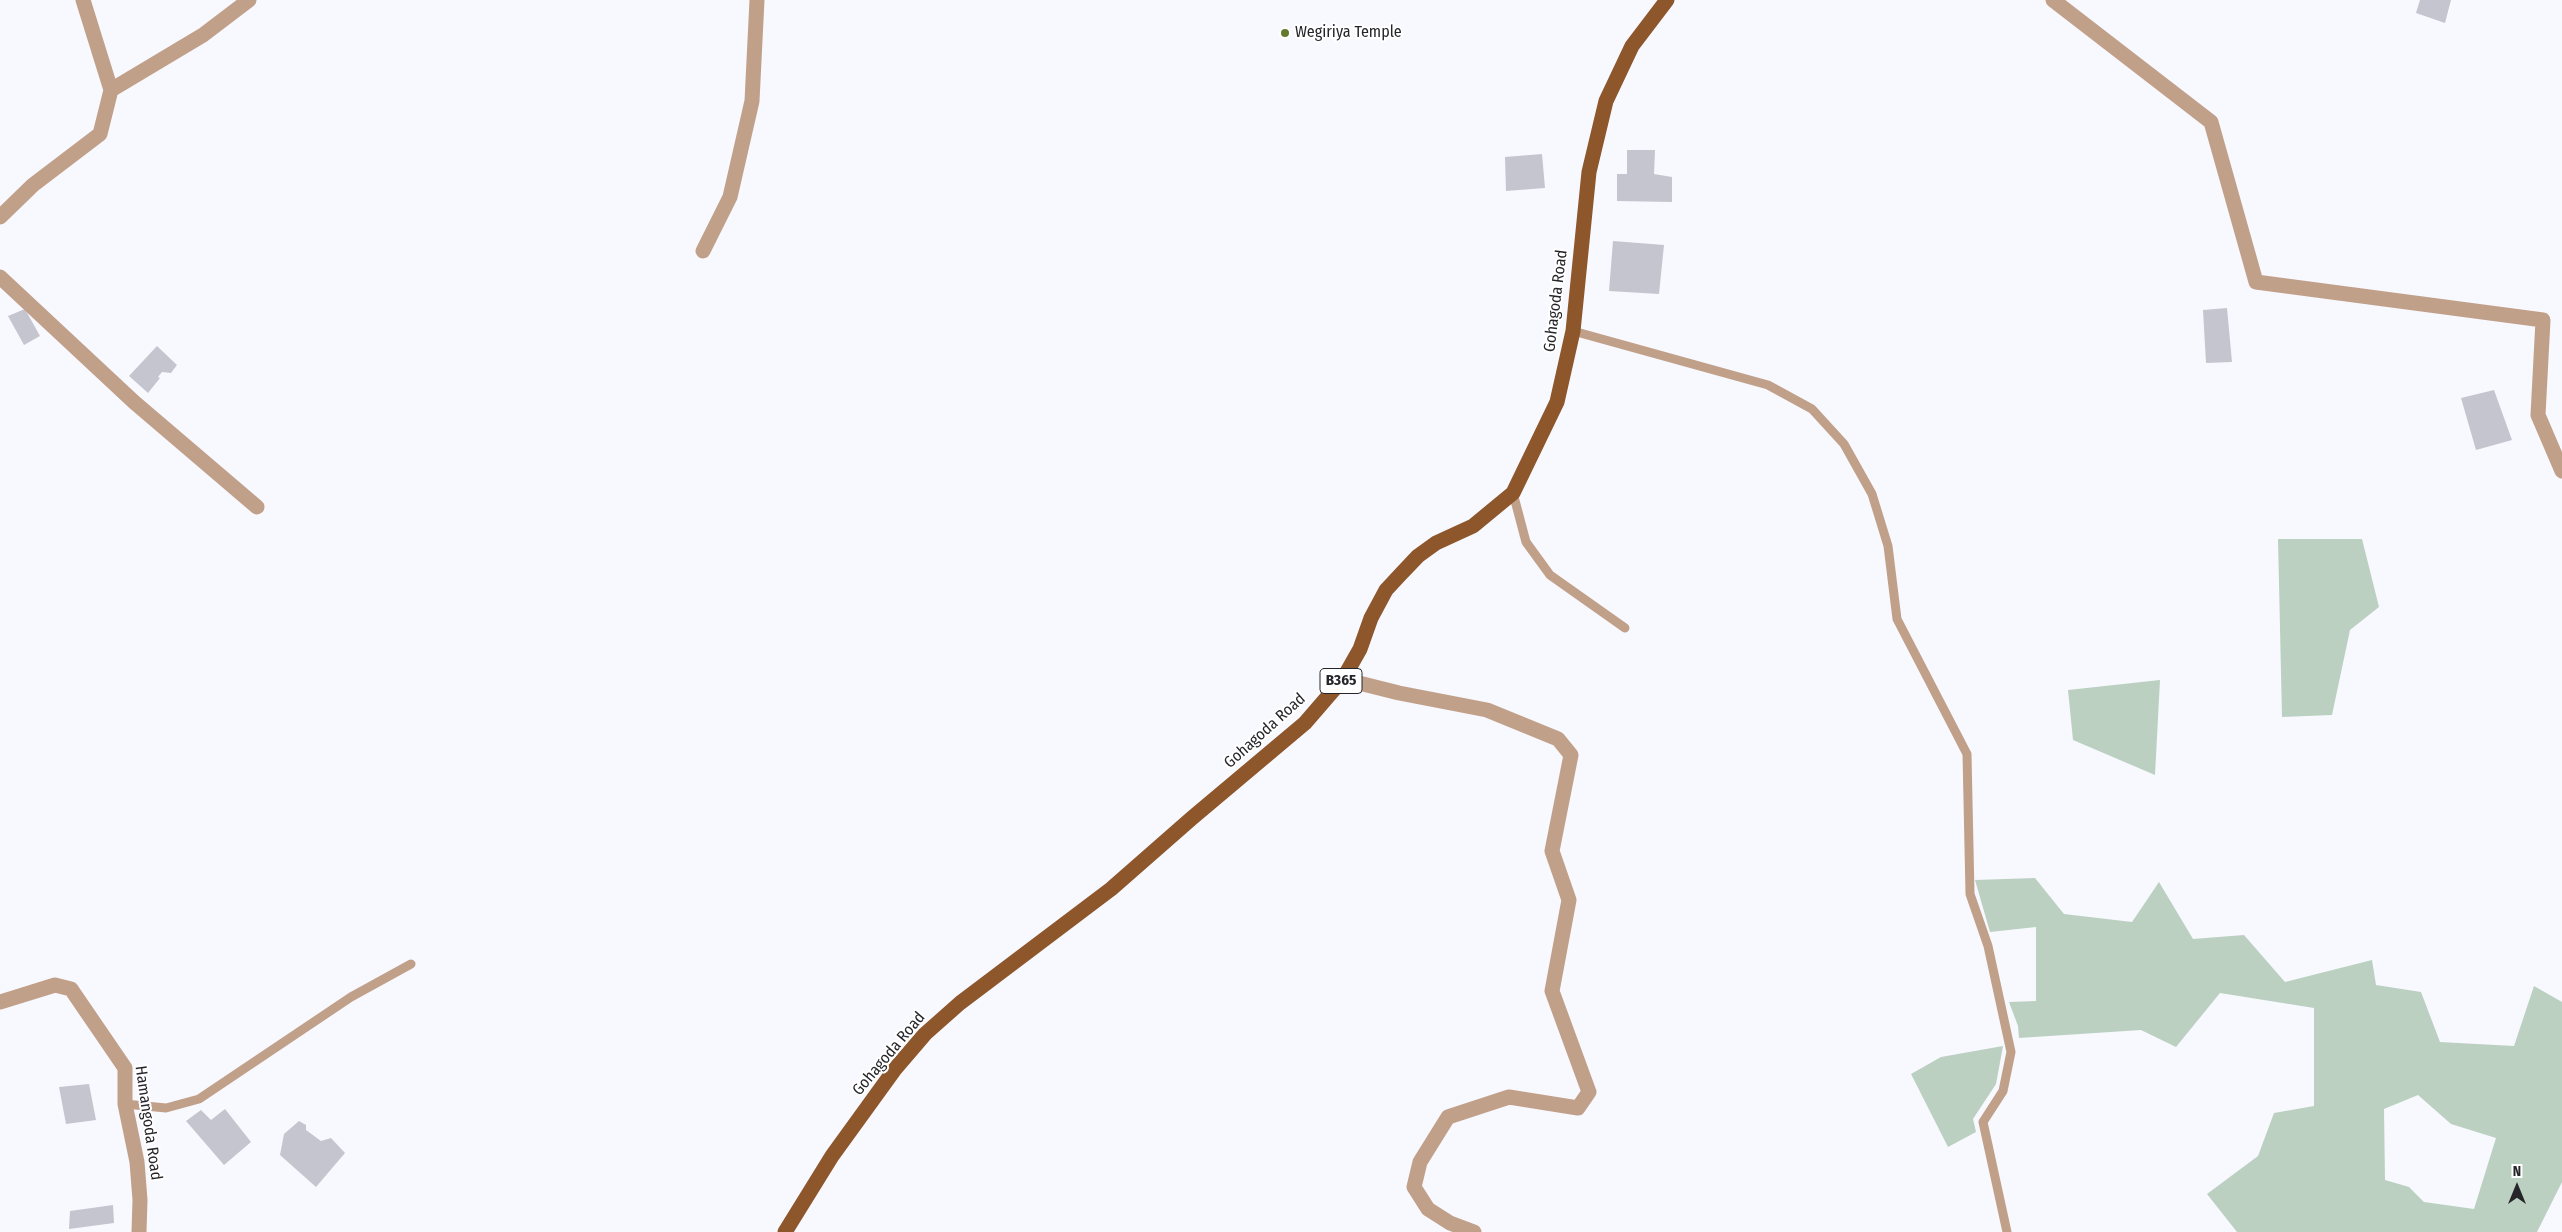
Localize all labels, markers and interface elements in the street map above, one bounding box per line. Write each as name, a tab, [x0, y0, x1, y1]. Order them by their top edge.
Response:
place label: Wegiriya Temple	[1295, 23, 1402, 43]
marker: Wegiriya Temple	[1279, 27, 1291, 39]
street label: Gohagoda Road	[1540, 249, 1572, 353]
road number: B365	[1320, 668, 1362, 694]
street label: Gohagoda Road	[1220, 689, 1310, 773]
street label: Gohagoda Road	[849, 1008, 929, 1100]
street label: Hamangoda Road	[130, 1065, 166, 1181]
north arrow	[2492, 1162, 2542, 1212]
text: N	[2513, 1163, 2521, 1180]

